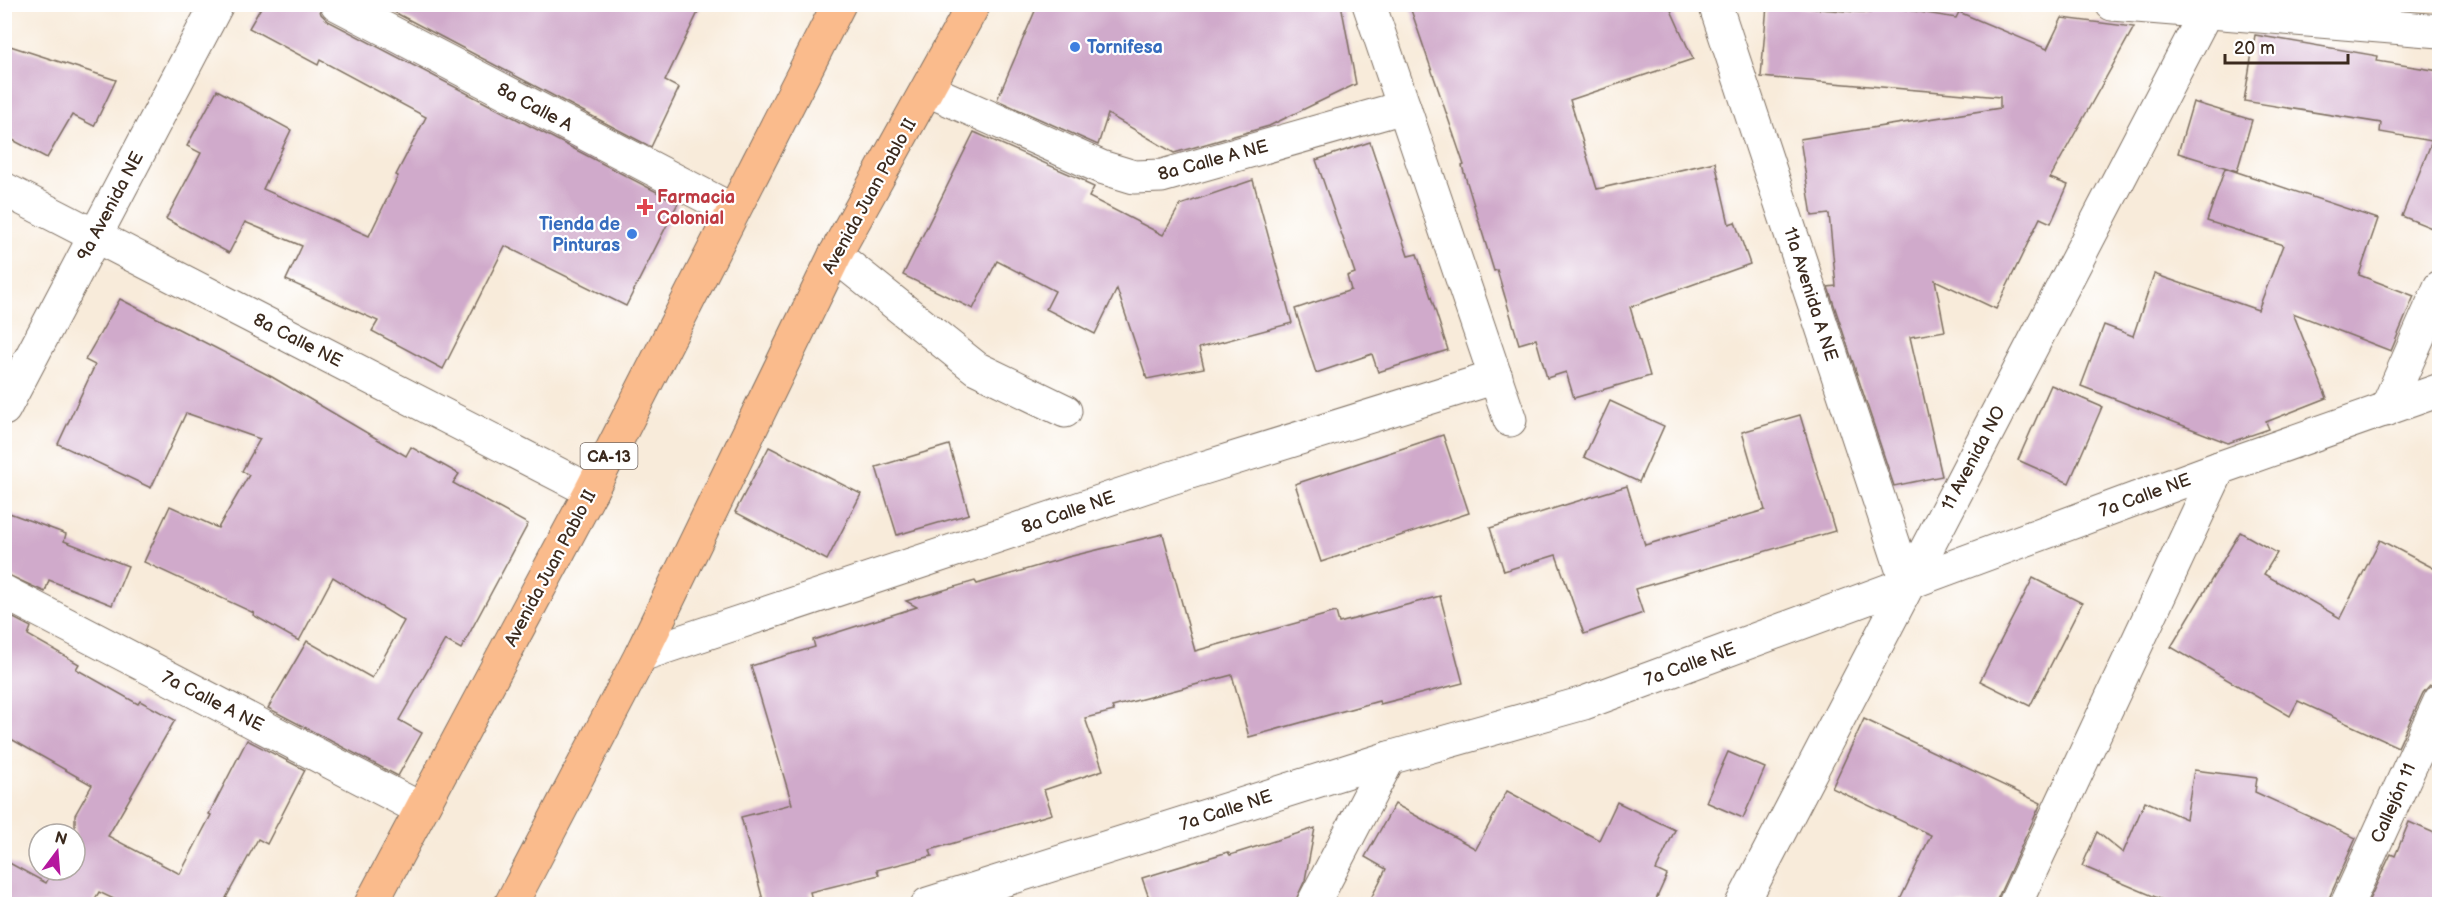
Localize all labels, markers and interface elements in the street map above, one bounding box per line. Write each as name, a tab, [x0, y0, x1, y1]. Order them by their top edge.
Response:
scale bar	[2225, 27, 2348, 65]
place label: Tornifesa	[1087, 37, 1163, 58]
text: 20 m	[2234, 38, 2275, 59]
marker: Tornifesa	[1068, 40, 1082, 54]
street label: 8a Calle A	[493, 79, 576, 136]
street label: Avenida Juan Pablo II	[818, 115, 921, 277]
street label: 8a Calle A NE	[1156, 136, 1271, 185]
street label: 9a Avenida NE	[73, 148, 148, 264]
place label: Farmacia Colonial	[657, 187, 735, 229]
marker: Farmacia Colonial	[638, 200, 652, 214]
place label: Tienda de Pinturas	[539, 214, 620, 256]
street label: 11a Avenida A NE	[1779, 225, 1842, 364]
marker: Tienda de Pinturas	[625, 227, 639, 241]
street label: 8a Calle NE	[250, 309, 346, 372]
street label: 11 Avenida NO	[1937, 402, 2010, 514]
road number: CA-13	[580, 443, 638, 469]
street label: 7a Calle NE	[2097, 469, 2194, 522]
street label: Avenida Juan Pablo II	[500, 486, 601, 650]
street label: 8a Calle NE	[1019, 487, 1118, 538]
street label: 7a Calle NE	[1642, 638, 1739, 691]
street label: 7a Calle A NE	[158, 667, 267, 736]
street label: Callejón 11	[2367, 760, 2420, 846]
street label: 7a Calle NE	[1177, 786, 1275, 835]
north arrow	[27, 822, 87, 882]
text: N	[52, 828, 69, 850]

